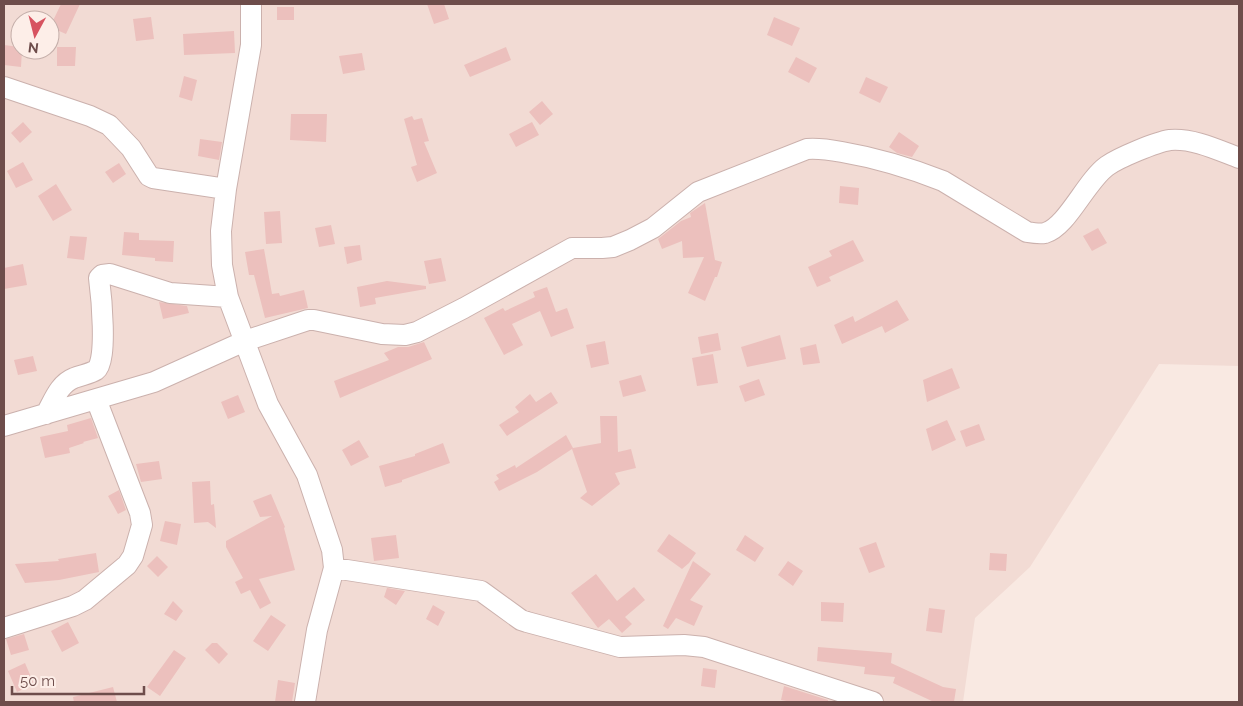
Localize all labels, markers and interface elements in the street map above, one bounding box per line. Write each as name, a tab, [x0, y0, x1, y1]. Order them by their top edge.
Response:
north arrow	[10, 10, 60, 60]
text: N	[27, 39, 40, 56]
scale bar	[12, 664, 145, 696]
text: 50 m	[20, 672, 55, 690]

